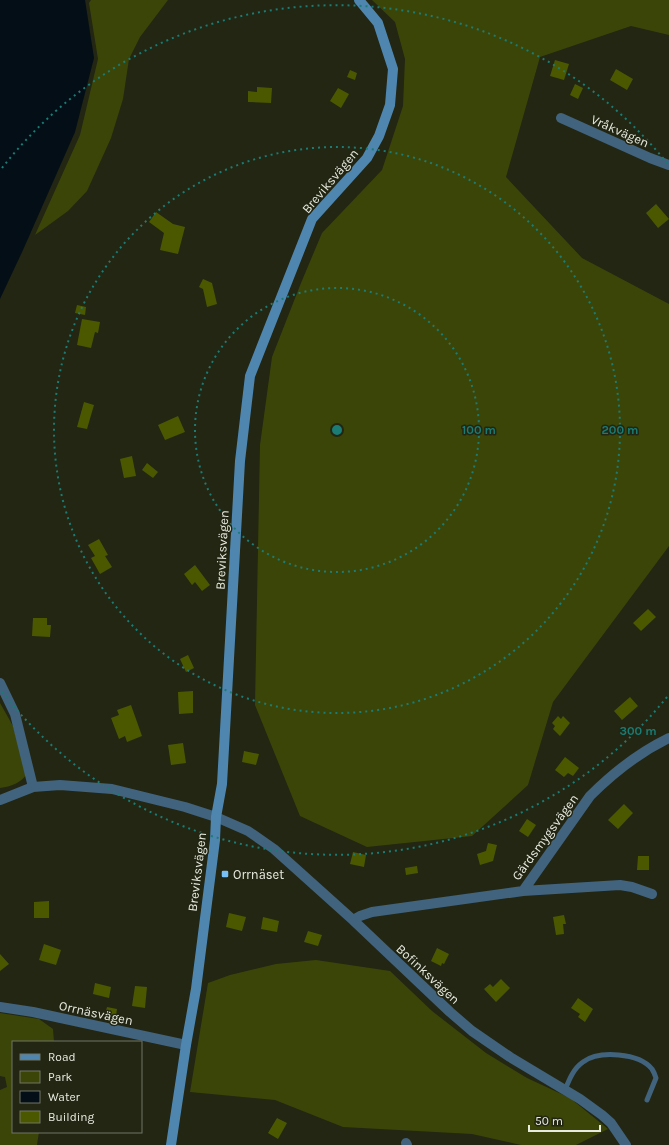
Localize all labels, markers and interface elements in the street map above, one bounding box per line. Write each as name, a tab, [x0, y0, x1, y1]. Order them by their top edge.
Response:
street label: Vråkvägen	[589, 112, 651, 150]
street label: Breviksvägen	[299, 146, 361, 216]
centre of rings	[330, 423, 344, 437]
text: 100 m	[462, 423, 496, 437]
text: 200 m	[602, 423, 638, 437]
street label: Breviksvägen	[212, 510, 232, 590]
text: 300 m	[619, 724, 657, 738]
street label: Gärdsmygsvägen	[509, 791, 581, 883]
street label: Breviksvägen	[185, 832, 209, 912]
place label: Orrnäset	[233, 867, 284, 882]
marker: Orrnäset	[220, 869, 230, 879]
street label: Bofinksvägen	[393, 941, 463, 1007]
street label: Orrnäsvägen	[58, 998, 134, 1028]
legend	[12, 1041, 142, 1133]
text: Road	[48, 1050, 76, 1064]
text: Park	[48, 1070, 73, 1084]
text: Water	[48, 1090, 81, 1104]
scale bar	[529, 1107, 600, 1133]
text: Building	[48, 1110, 95, 1124]
text: 50 m	[535, 1114, 563, 1128]

